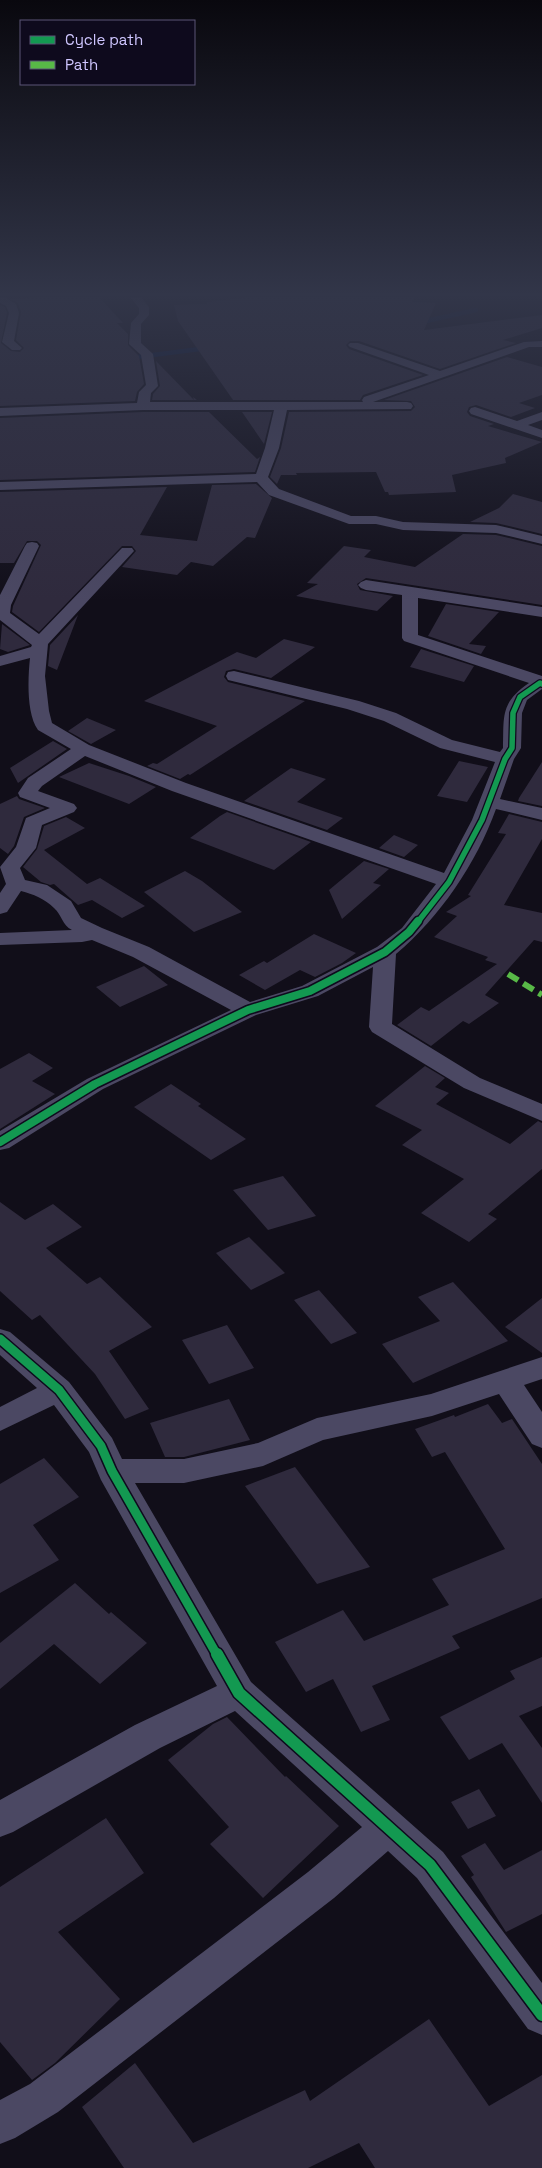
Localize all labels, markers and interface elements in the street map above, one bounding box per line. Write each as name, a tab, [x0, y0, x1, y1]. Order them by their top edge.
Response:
legend	[20, 20, 195, 85]
text: Cycle path	[65, 30, 143, 49]
text: Path	[65, 55, 98, 74]

